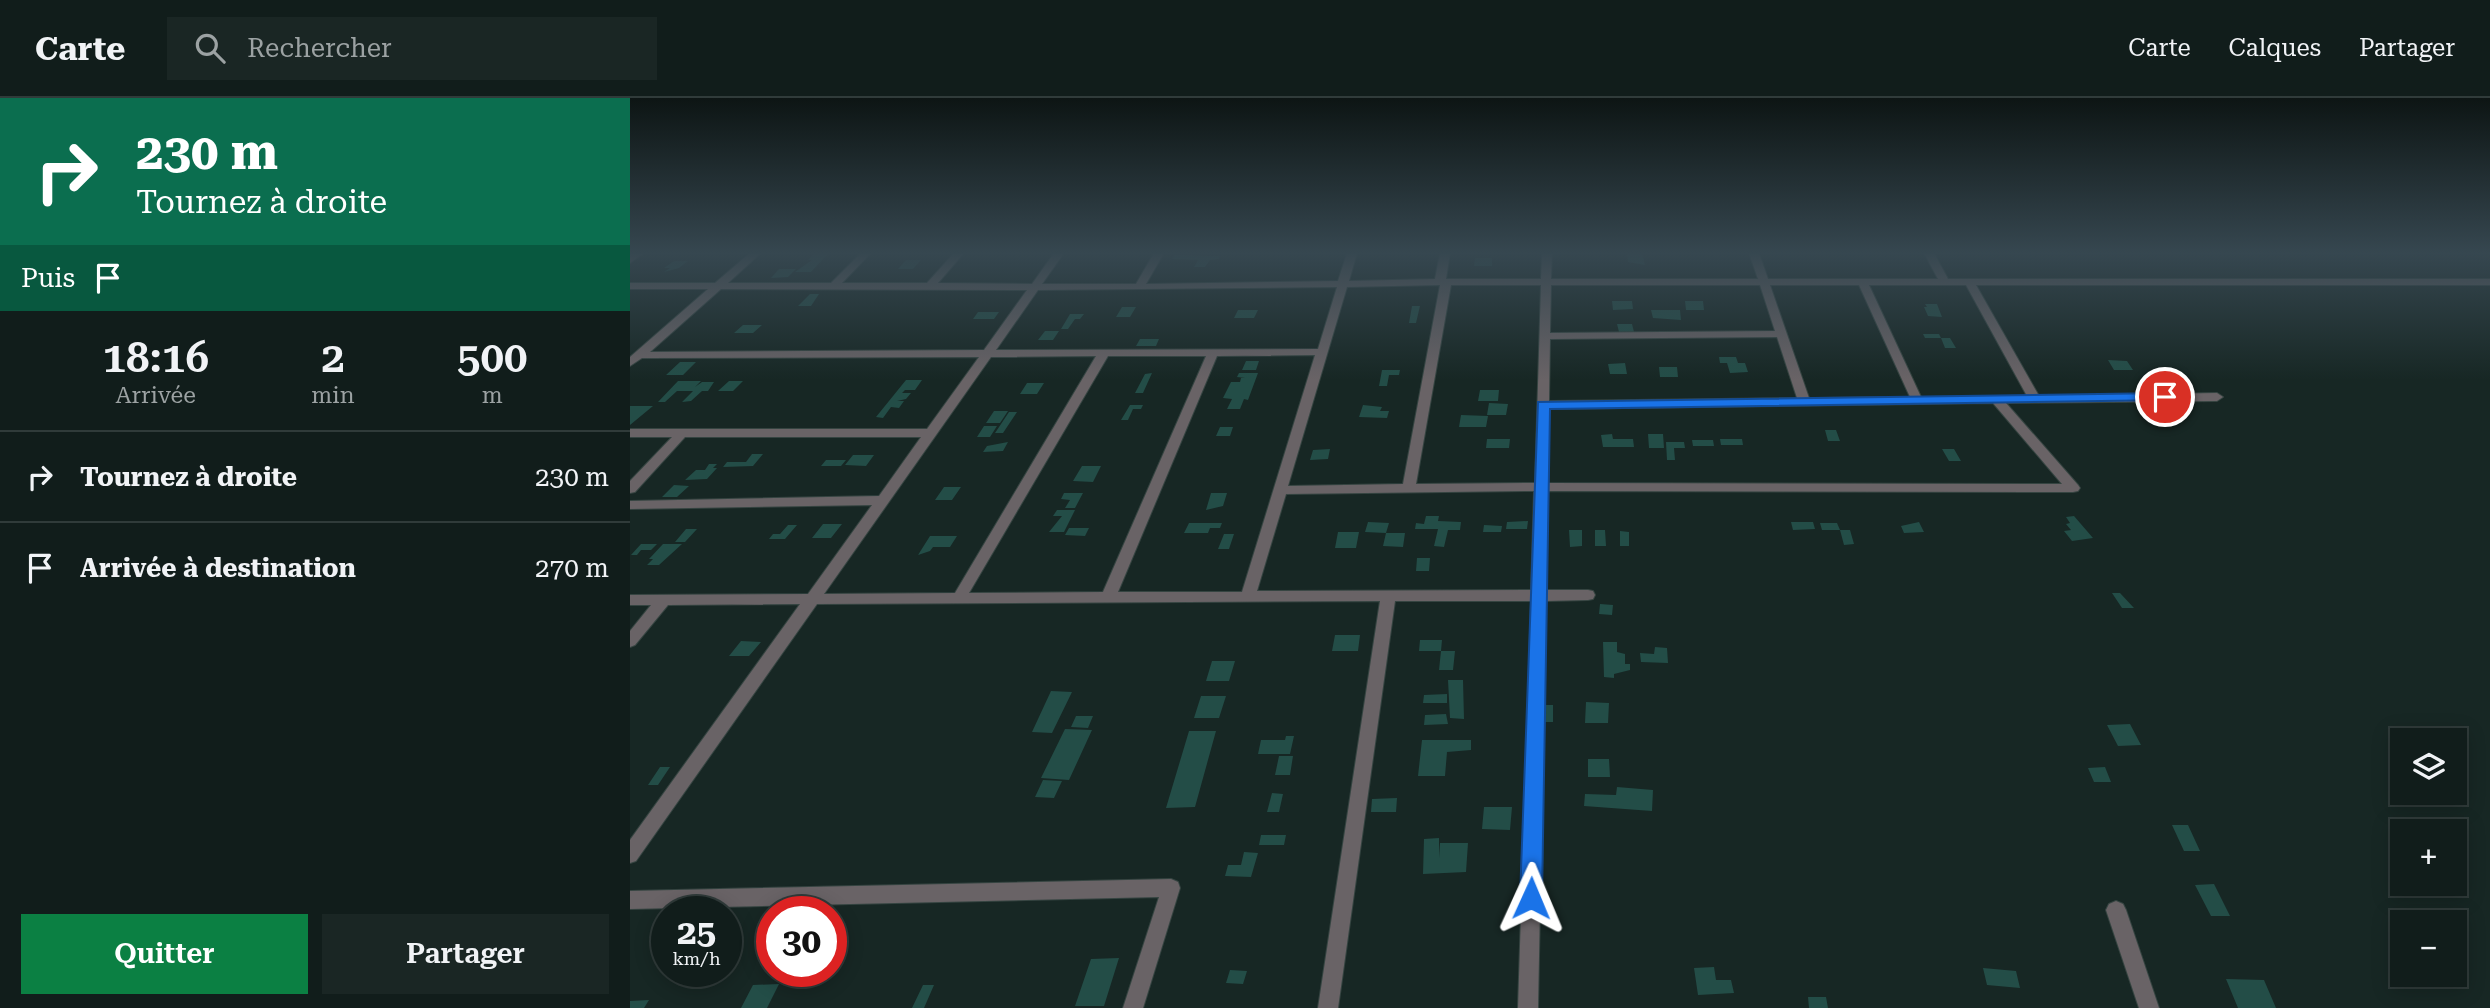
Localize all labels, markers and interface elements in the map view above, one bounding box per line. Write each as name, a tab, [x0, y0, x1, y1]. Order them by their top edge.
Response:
search box	[167, 17, 657, 80]
text: Carte	[35, 29, 125, 68]
icon: search	[191, 29, 229, 67]
text: Rechercher	[247, 33, 392, 63]
text: Carte	[2128, 34, 2191, 62]
text: Calques	[2229, 34, 2321, 62]
text: Partager	[2359, 34, 2455, 62]
text: 230 m	[136, 124, 278, 181]
icon: right	[21, 126, 112, 217]
text: Tournez à droite	[136, 183, 387, 221]
icon: arrive	[89, 259, 127, 297]
text: Puis	[21, 263, 75, 293]
text: 18:16	[102, 333, 209, 382]
text: 2	[321, 333, 345, 382]
text: 500	[457, 333, 528, 382]
pin	[2135, 367, 2195, 427]
icon: arrive	[2146, 378, 2184, 416]
text: Arrivée	[115, 382, 196, 409]
text: min	[311, 382, 355, 409]
text: m	[482, 382, 503, 409]
icon: right	[21, 458, 59, 496]
text: Tournez à droite	[80, 462, 297, 492]
text: 230 m	[535, 462, 609, 492]
icon: arrive	[21, 549, 59, 587]
text: Arrivée à destination	[80, 553, 356, 583]
text: 270 m	[535, 553, 609, 583]
map controls	[2390, 728, 2467, 987]
button: layers	[2390, 728, 2467, 805]
button: +	[2390, 819, 2467, 896]
position arrow	[1494, 861, 1568, 935]
speed limit sign: 30	[756, 896, 847, 987]
button: −	[2390, 910, 2467, 987]
text: 25	[677, 912, 716, 953]
button: Quitter	[21, 914, 308, 994]
button: Partager	[322, 914, 609, 994]
text: km/h	[672, 948, 721, 969]

